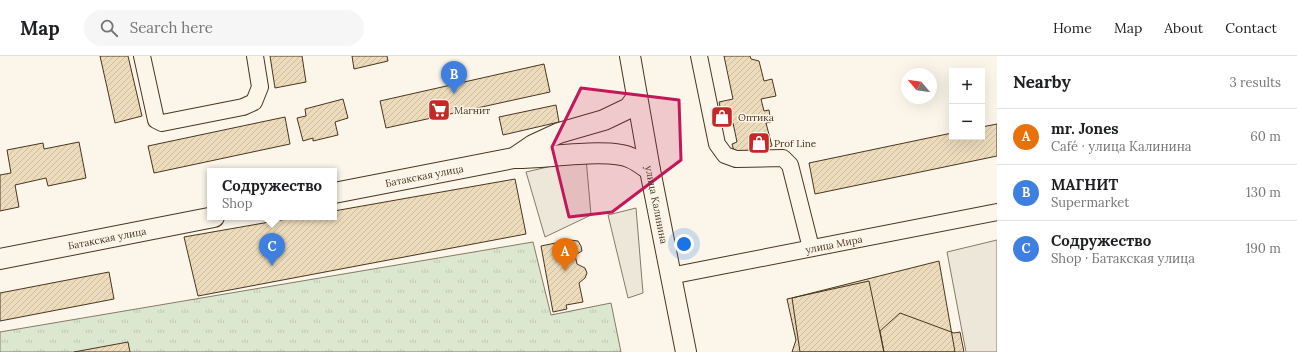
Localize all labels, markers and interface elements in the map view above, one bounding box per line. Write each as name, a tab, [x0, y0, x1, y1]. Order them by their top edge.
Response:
search box	[84, 10, 364, 46]
text: Map	[20, 16, 60, 40]
icon: search	[98, 17, 120, 39]
text: Search here	[130, 18, 213, 37]
text: Home	[1053, 19, 1092, 37]
text: Map	[1114, 19, 1142, 37]
text: About	[1164, 19, 1203, 37]
text: Contact	[1225, 19, 1277, 37]
pin: B	[441, 61, 467, 94]
north arrow	[901, 68, 937, 104]
map controls	[949, 68, 985, 140]
button: +	[949, 68, 985, 104]
text: Nearby	[1013, 71, 1071, 93]
text: 3 results	[1229, 74, 1281, 91]
supermarket icon: Магнит	[426, 97, 452, 123]
place label: Магнит	[454, 104, 490, 117]
shop icon: Оптика	[709, 104, 735, 130]
button: −	[949, 104, 985, 140]
place label: Оптика	[738, 111, 774, 124]
text: mr. Jones	[1051, 119, 1119, 138]
text: A	[1022, 128, 1030, 145]
text: 60 m	[1250, 128, 1281, 145]
shop icon: Prof Line	[746, 130, 772, 156]
place label: Prof Line	[774, 137, 817, 150]
text: Café · улица Калинина	[1051, 138, 1192, 155]
street label: Батакская улица	[384, 161, 465, 189]
street label: улица Калинина	[643, 164, 671, 245]
popup	[207, 168, 337, 220]
text: МАГНИТ	[1051, 175, 1118, 194]
text: Содружество	[222, 176, 322, 195]
text: B	[1022, 184, 1030, 201]
text: 130 m	[1246, 184, 1281, 201]
text: Supermarket	[1051, 194, 1129, 211]
text: Shop	[222, 195, 252, 212]
street label: Батакская улица	[67, 224, 147, 252]
text: Содружество	[1051, 231, 1151, 250]
street label: улица Мира	[804, 232, 864, 256]
pin: C	[259, 233, 285, 266]
your location	[674, 234, 694, 254]
pin: A	[552, 238, 578, 271]
text: C	[1022, 240, 1030, 257]
text: 190 m	[1246, 240, 1281, 257]
text: Shop · Батакская улица	[1051, 250, 1195, 267]

